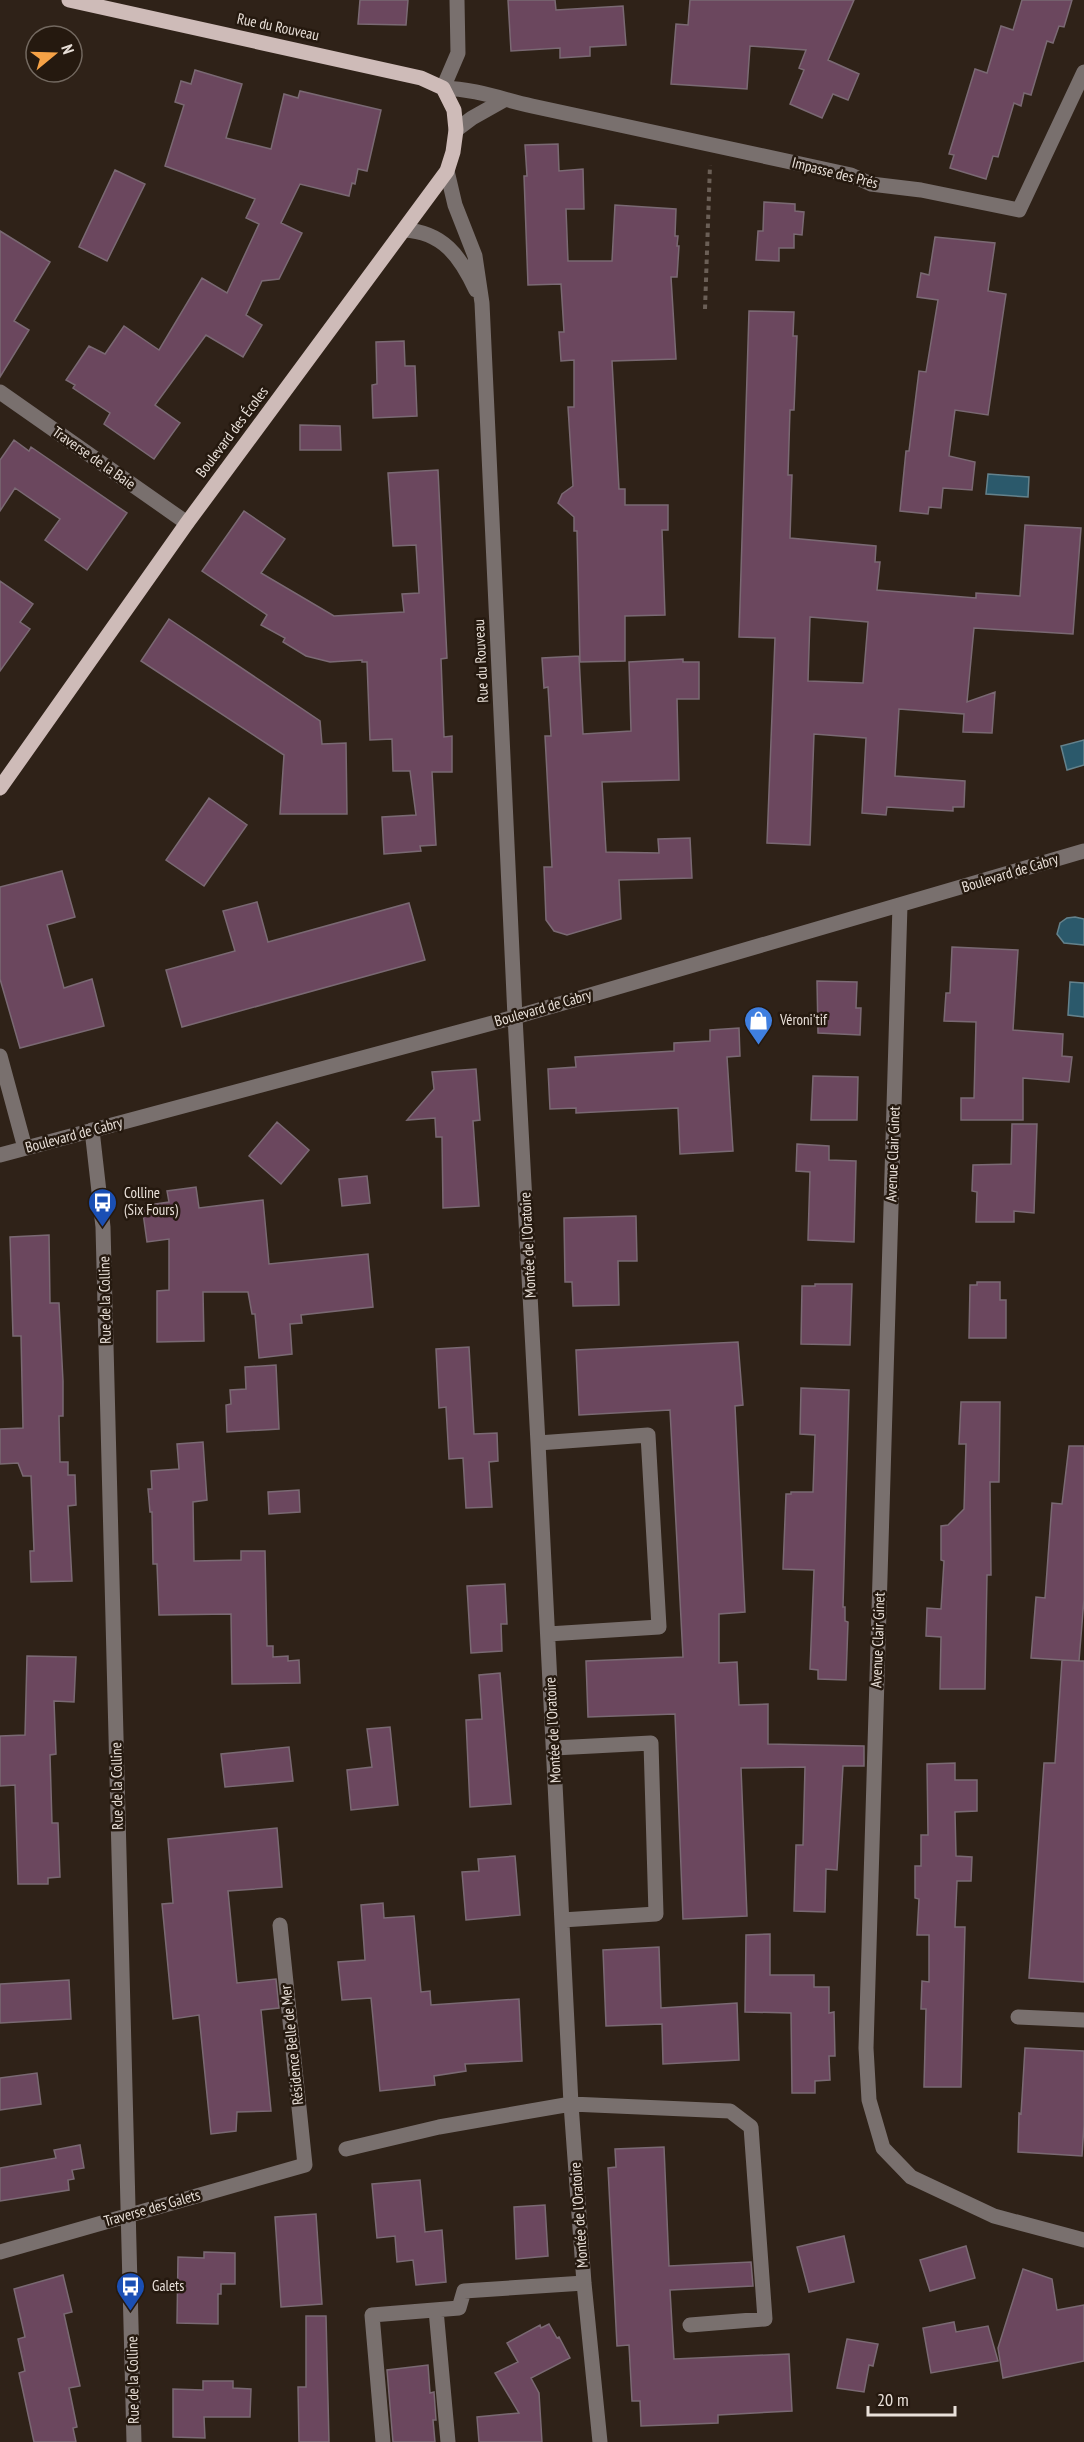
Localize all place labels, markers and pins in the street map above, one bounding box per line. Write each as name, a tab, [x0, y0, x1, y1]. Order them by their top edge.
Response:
shop icon: Véroni'tif	[743, 1004, 775, 1046]
place label: Véroni'tif	[779, 1010, 828, 1029]
place label: Colline (Six Fours)	[124, 1183, 179, 1219]
bus stop icon: Colline (Six Fours)	[87, 1186, 119, 1228]
bus stop icon: Galets	[115, 2270, 147, 2312]
place label: Galets	[152, 2276, 184, 2295]

